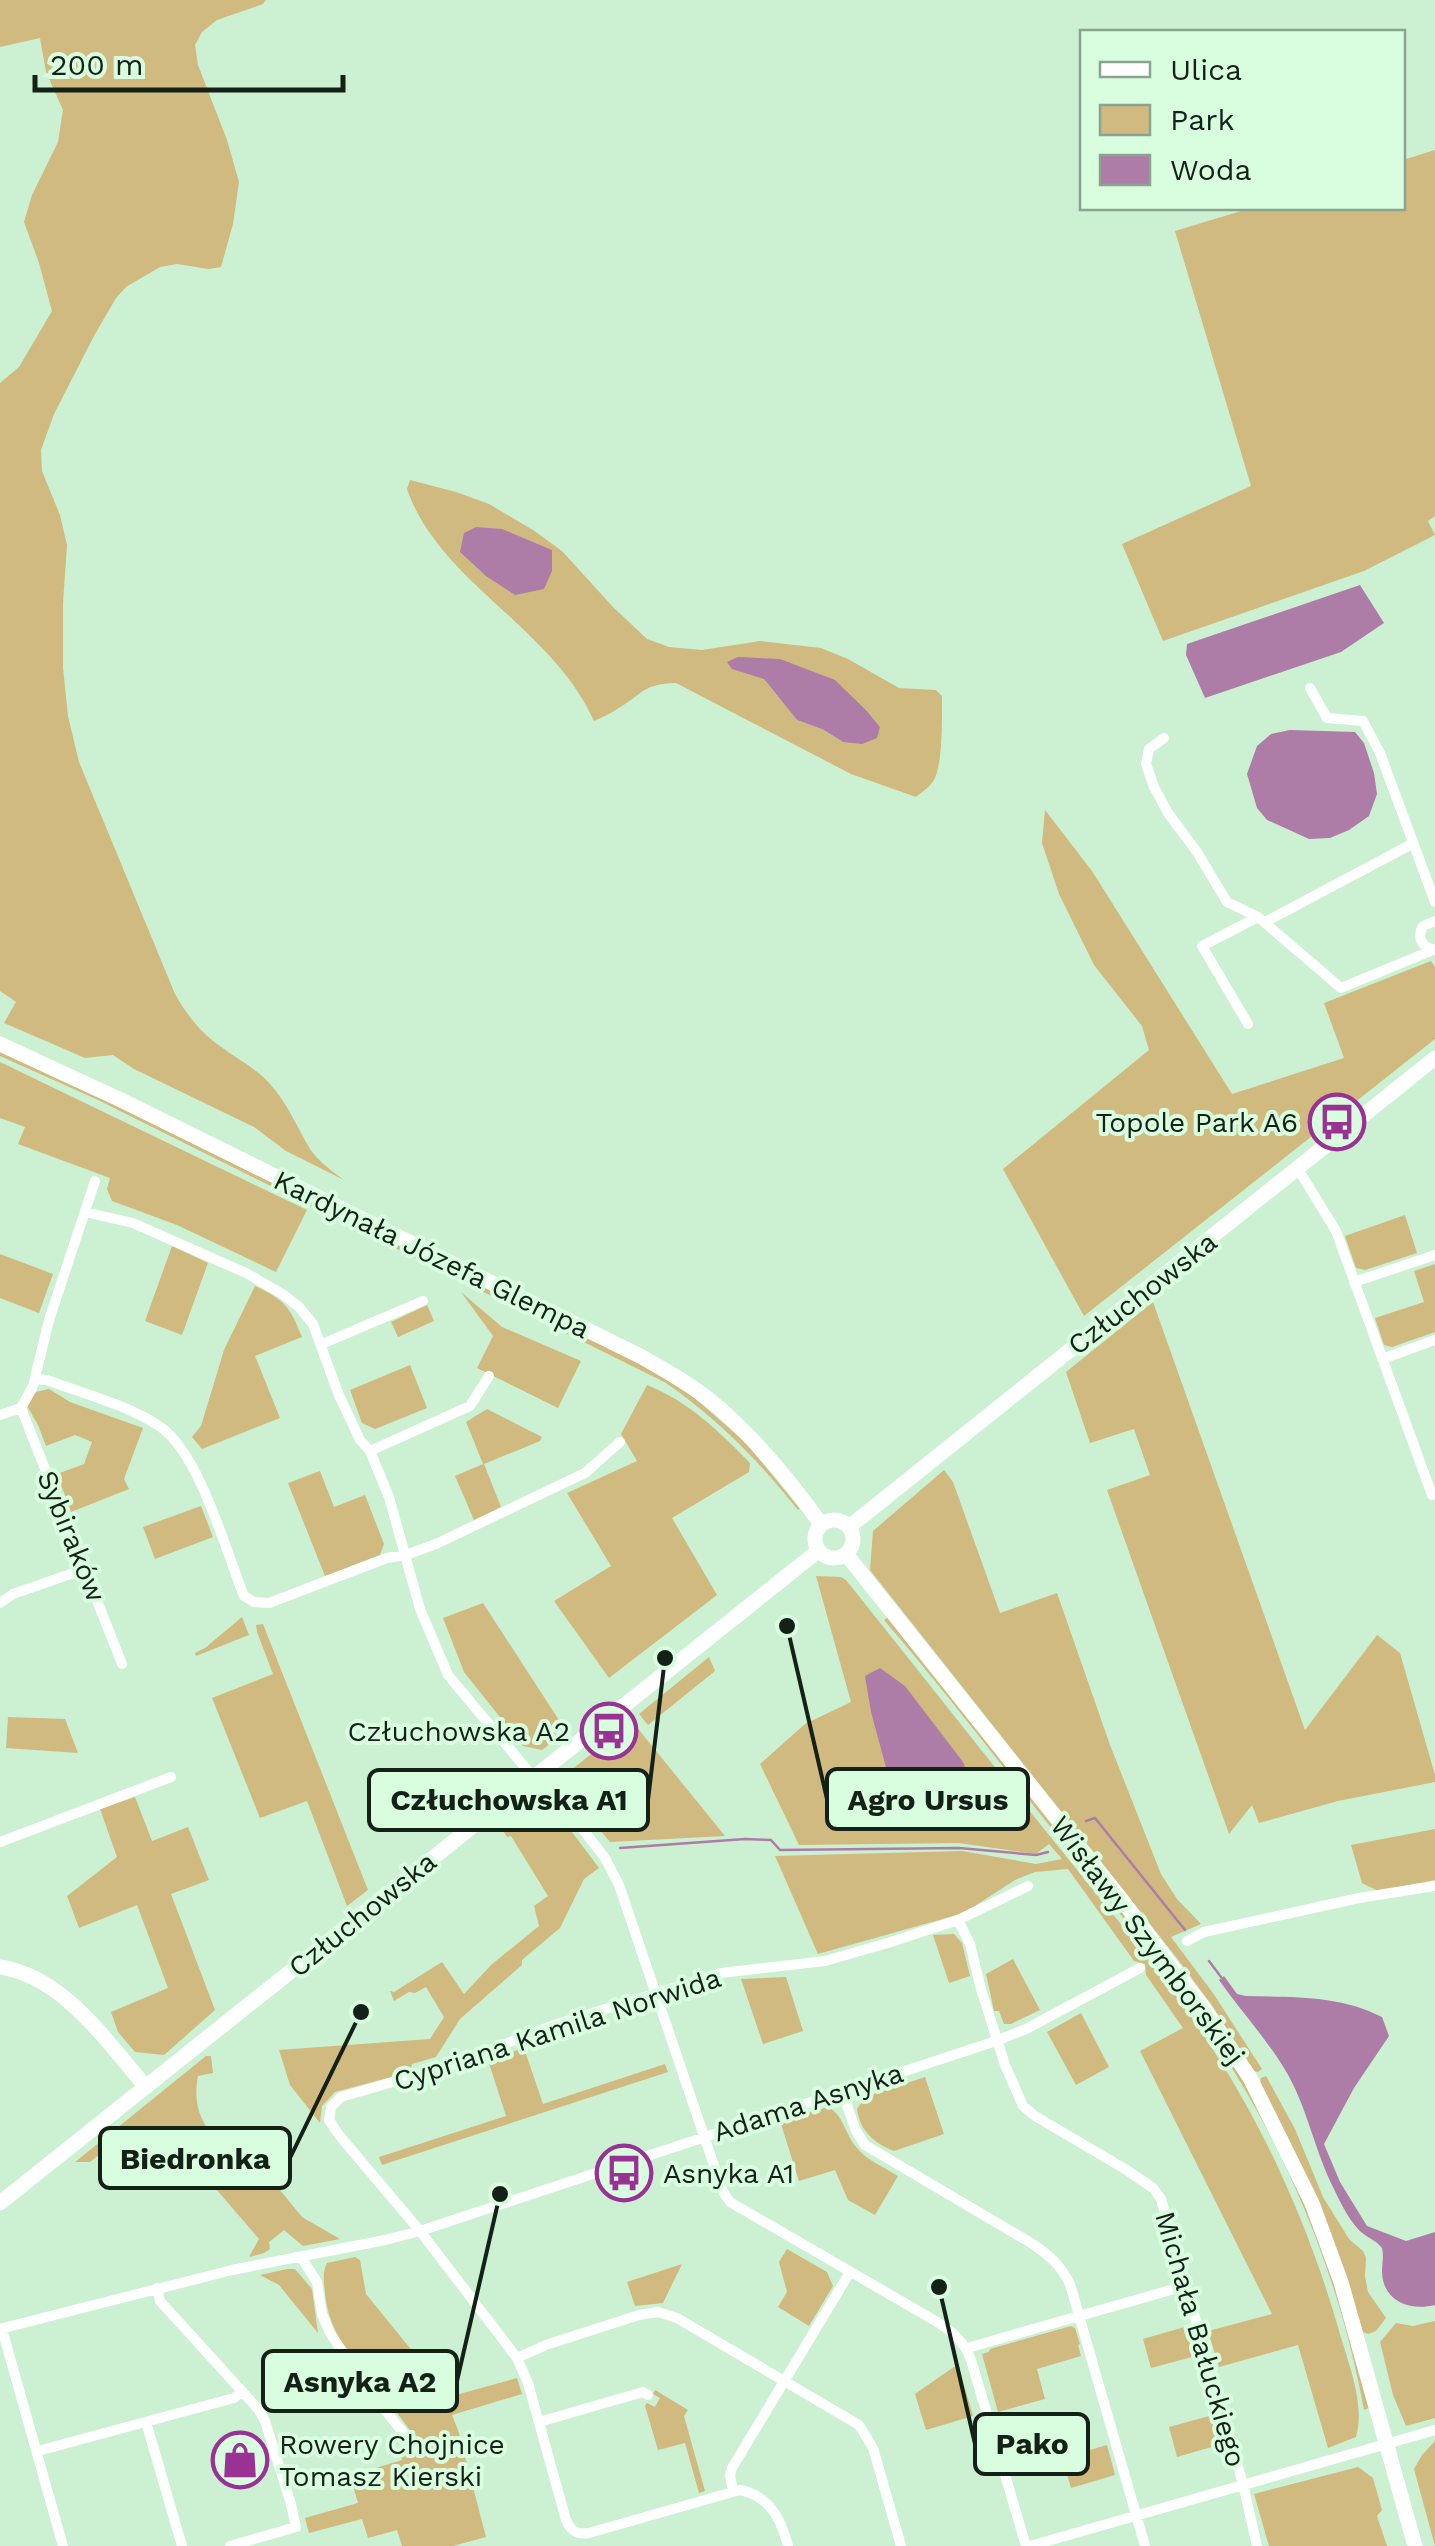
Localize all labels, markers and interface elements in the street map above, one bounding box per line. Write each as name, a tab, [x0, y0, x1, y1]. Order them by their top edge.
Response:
scale bar	[35, 30, 342, 92]
legend	[1080, 30, 1405, 210]
text: 200 m	[50, 47, 144, 82]
text: Ulica	[1170, 52, 1242, 87]
text: Park	[1170, 102, 1235, 137]
text: Woda	[1170, 152, 1252, 187]
bus stop icon: Topole Park A6	[1307, 1092, 1367, 1152]
place label: Topole Park A6	[1095, 1106, 1298, 1139]
street label: Kardynała Józefa Glempa	[268, 1163, 595, 1345]
street label: Człuchowska	[1061, 1225, 1224, 1362]
street label: Sybiraków	[30, 1466, 113, 1607]
bus stop icon: Człuchowska A2	[579, 1701, 639, 1761]
place label: Człuchowska A2	[347, 1715, 570, 1748]
callout: Agro Ursus	[827, 1769, 1028, 1829]
callout: Człuchowska A1	[369, 1770, 648, 1830]
text: Człuchowska A1	[390, 1782, 628, 1817]
text: Agro Ursus	[848, 1782, 1008, 1817]
street label: Wisławy Szymborskiej	[1043, 1810, 1252, 2071]
street label: Człuchowska	[282, 1845, 443, 1984]
street label: Cypriana Kamila Norwida	[389, 1961, 725, 2098]
street label: Adama Asnyka	[709, 2056, 907, 2149]
callout: Biedronka	[100, 2128, 290, 2188]
text: Biedronka	[120, 2141, 271, 2176]
bus stop icon: Asnyka A1	[594, 2143, 654, 2203]
place label: Asnyka A1	[663, 2157, 794, 2190]
street label: Michała Bałuckiego	[1148, 2208, 1253, 2471]
callout: Asnyka A2	[263, 2351, 457, 2411]
text: Asnyka A2	[284, 2364, 436, 2399]
callout: Pako	[975, 2414, 1088, 2474]
text: Pako	[995, 2426, 1069, 2461]
place label: Rowery Chojnice Tomasz Kierski	[279, 2428, 505, 2493]
shop icon: Rowery Chojnice Tomasz Kierski	[210, 2430, 270, 2490]

